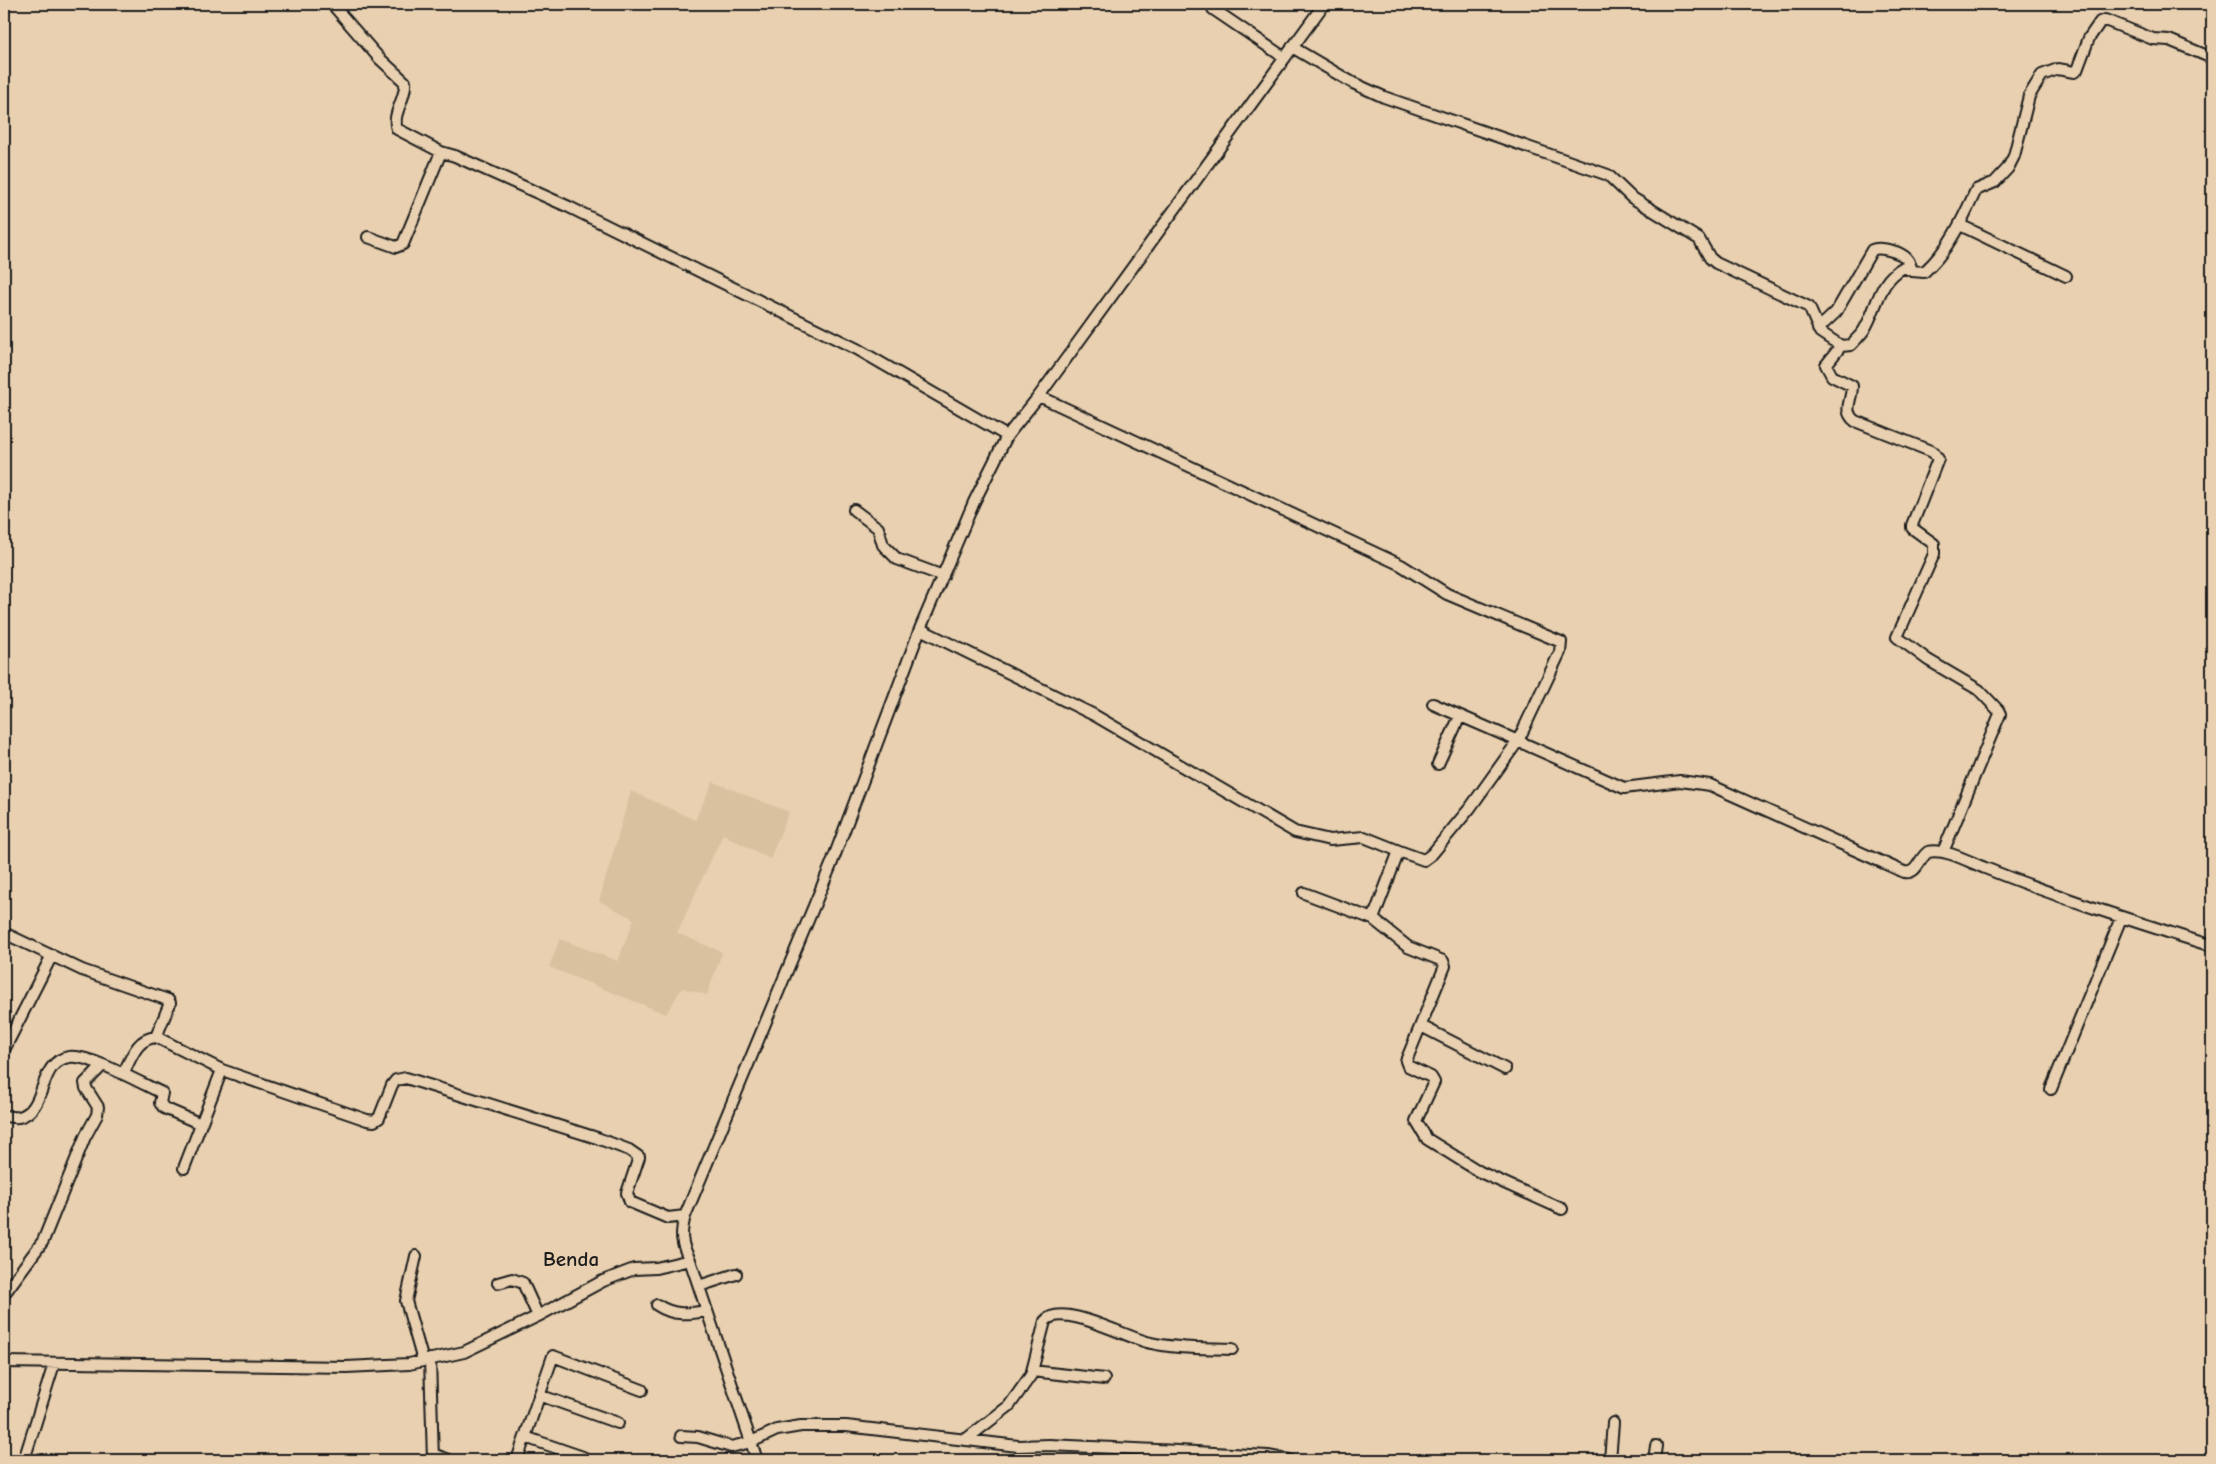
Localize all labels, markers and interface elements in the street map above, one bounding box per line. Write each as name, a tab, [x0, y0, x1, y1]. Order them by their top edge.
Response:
district label: Benda	[543, 1247, 599, 1271]

